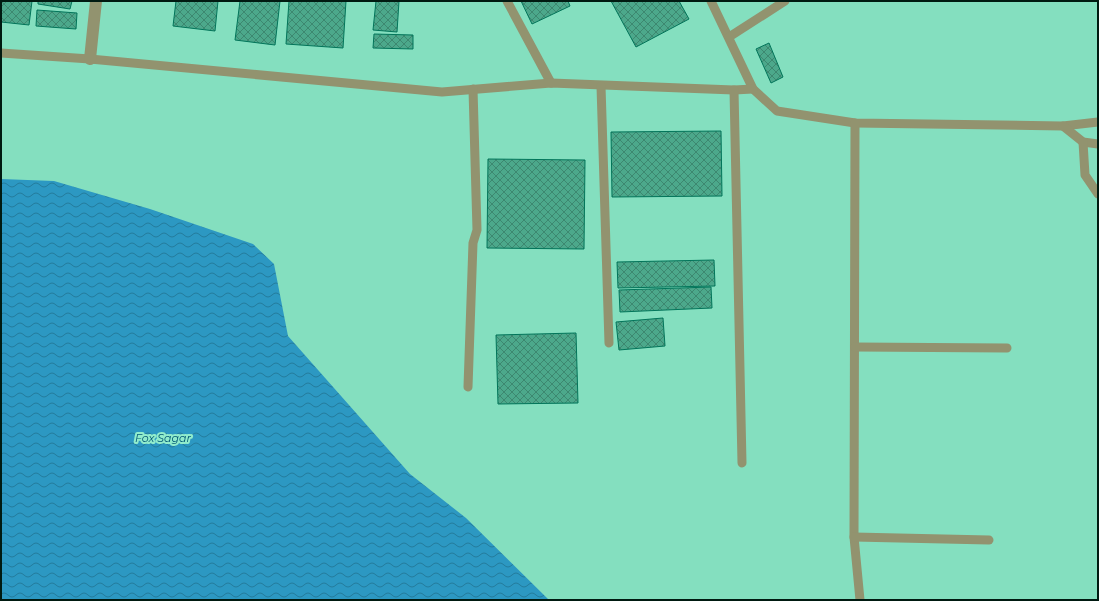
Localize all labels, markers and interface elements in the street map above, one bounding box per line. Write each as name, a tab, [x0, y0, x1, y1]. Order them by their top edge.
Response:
water label: Fox Sagar	[135, 431, 192, 445]

